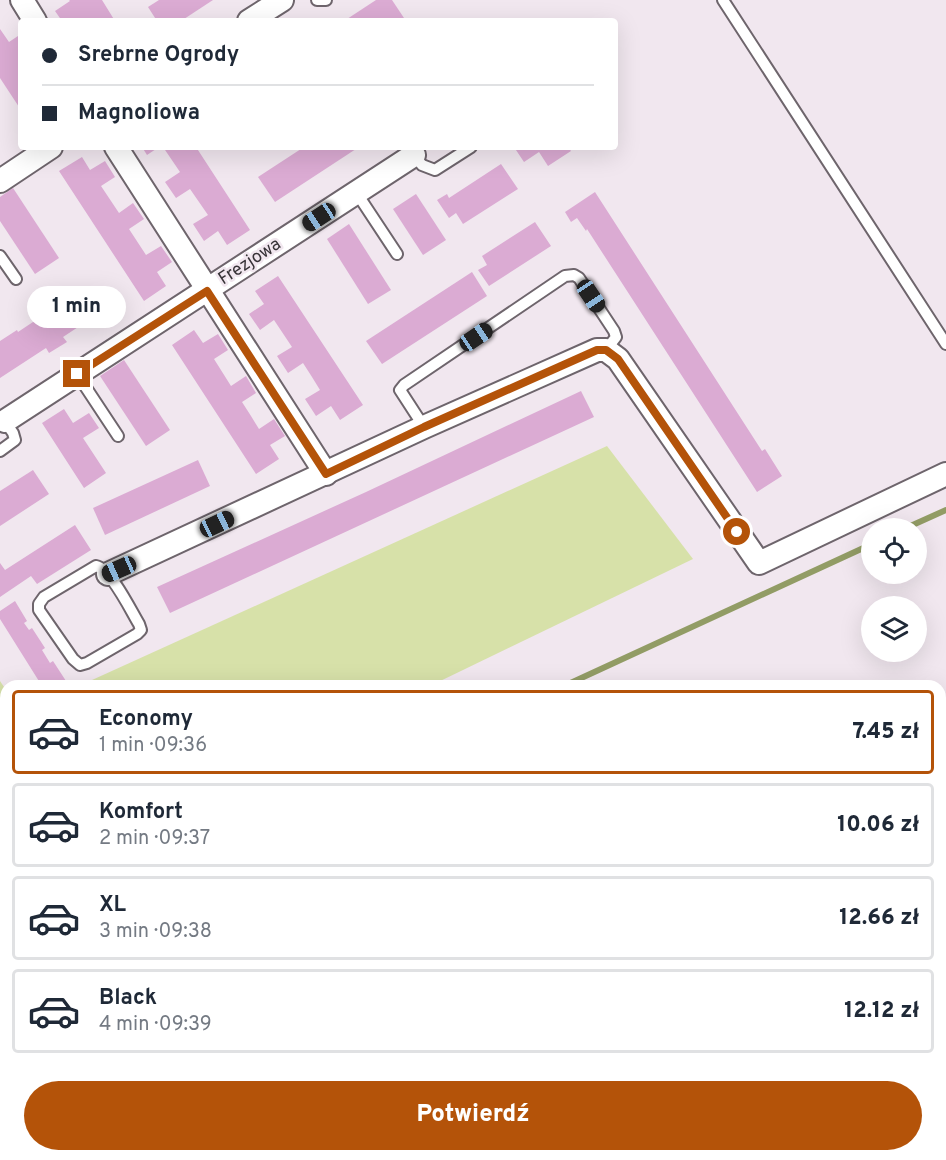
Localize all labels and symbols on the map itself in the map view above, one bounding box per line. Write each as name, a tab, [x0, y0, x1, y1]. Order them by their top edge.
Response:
car	[299, 200, 339, 234]
street label: Frezjowa	[214, 233, 286, 291]
car	[573, 276, 609, 316]
callout: 1 min	[28, 287, 127, 329]
car	[456, 319, 496, 355]
route end	[63, 360, 90, 387]
car	[197, 508, 237, 540]
route start	[723, 518, 750, 545]
car	[99, 553, 139, 585]

